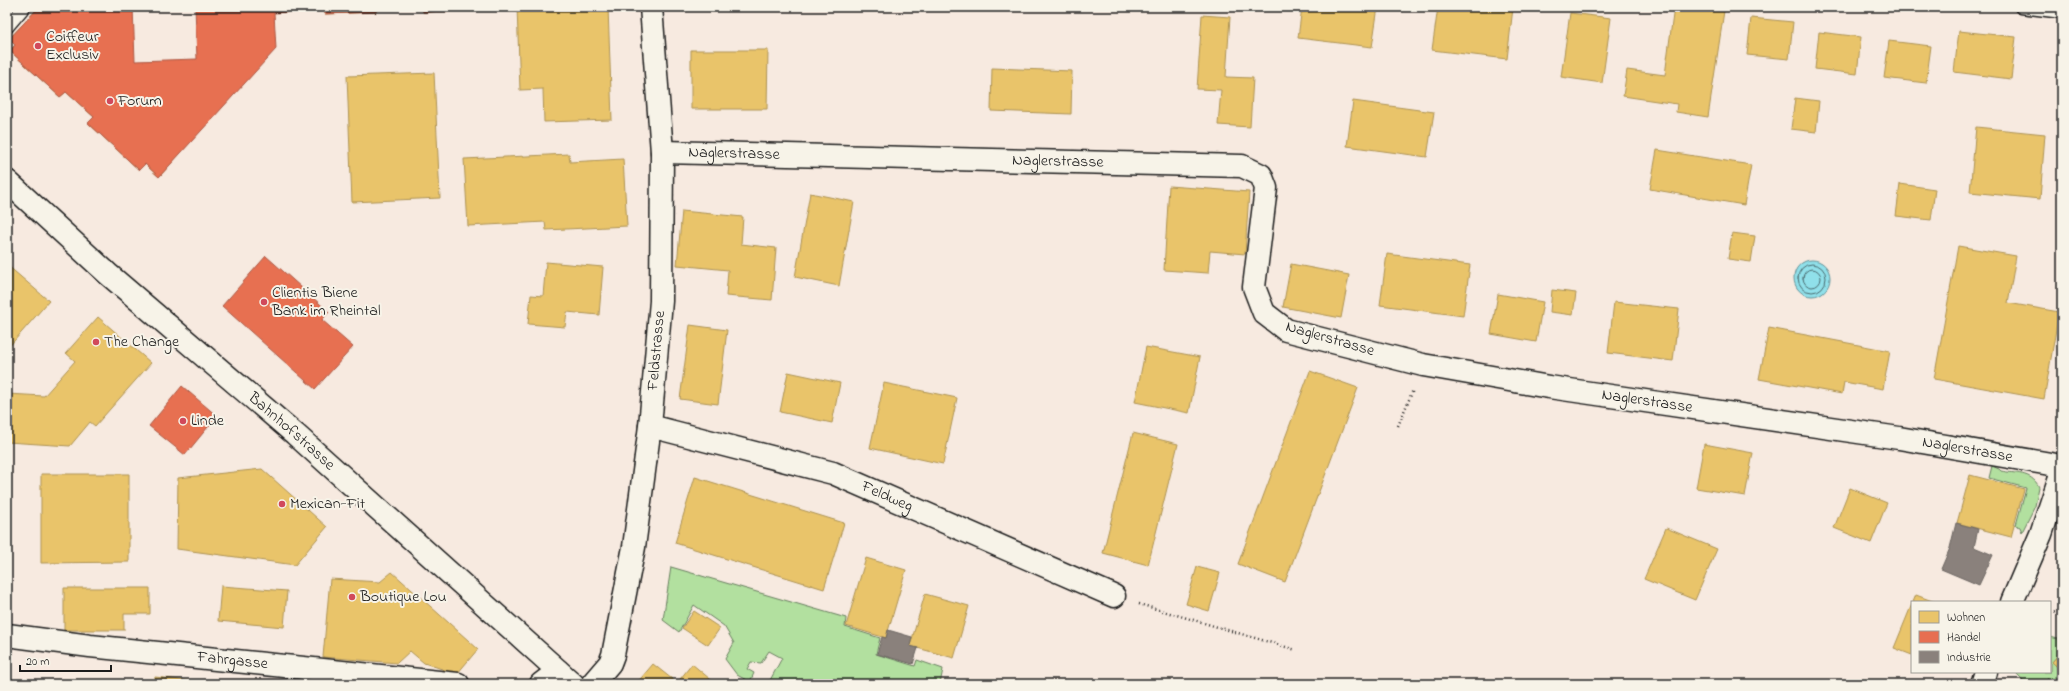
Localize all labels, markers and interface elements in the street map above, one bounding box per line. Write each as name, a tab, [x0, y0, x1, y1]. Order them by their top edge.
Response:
place label: Coiffeur Exclusiv	[46, 25, 99, 67]
marker: Coiffeur Exclusiv	[33, 41, 43, 51]
place label: Forum	[117, 89, 162, 113]
marker: Forum	[105, 96, 115, 106]
street label: Naglerstrasse	[688, 141, 781, 167]
street label: Naglerstrasse	[1012, 148, 1105, 175]
place label: Clientis Biene Bank im Rheintal	[271, 281, 381, 323]
marker: Clientis Biene Bank im Rheintal	[259, 297, 269, 307]
street label: Feldstrasse	[641, 309, 672, 392]
street label: Naglerstrasse	[1283, 315, 1378, 363]
place label: The Change	[104, 330, 180, 354]
marker: The Change	[91, 337, 101, 347]
street label: Naglerstrasse	[1600, 383, 1695, 420]
street label: Bahnhofstrasse	[242, 386, 341, 477]
place label: Linde	[191, 409, 225, 433]
marker: Linde	[178, 416, 188, 426]
street label: Naglerstrasse	[1920, 430, 2015, 469]
street label: Feldweg	[857, 474, 917, 519]
place label: Mexican-Fit	[290, 492, 366, 516]
marker: Mexican-Fit	[277, 499, 287, 509]
place label: Boutique Lou	[359, 585, 447, 609]
marker: Boutique Lou	[347, 592, 357, 602]
legend	[1911, 601, 2051, 673]
text: Wohnen	[1947, 609, 1985, 627]
text: Handel	[1947, 629, 1981, 647]
street label: Fahrgasse	[195, 645, 270, 676]
scale bar	[20, 647, 111, 673]
text: Industrie	[1947, 649, 1991, 667]
text: 20 m	[26, 653, 49, 671]

